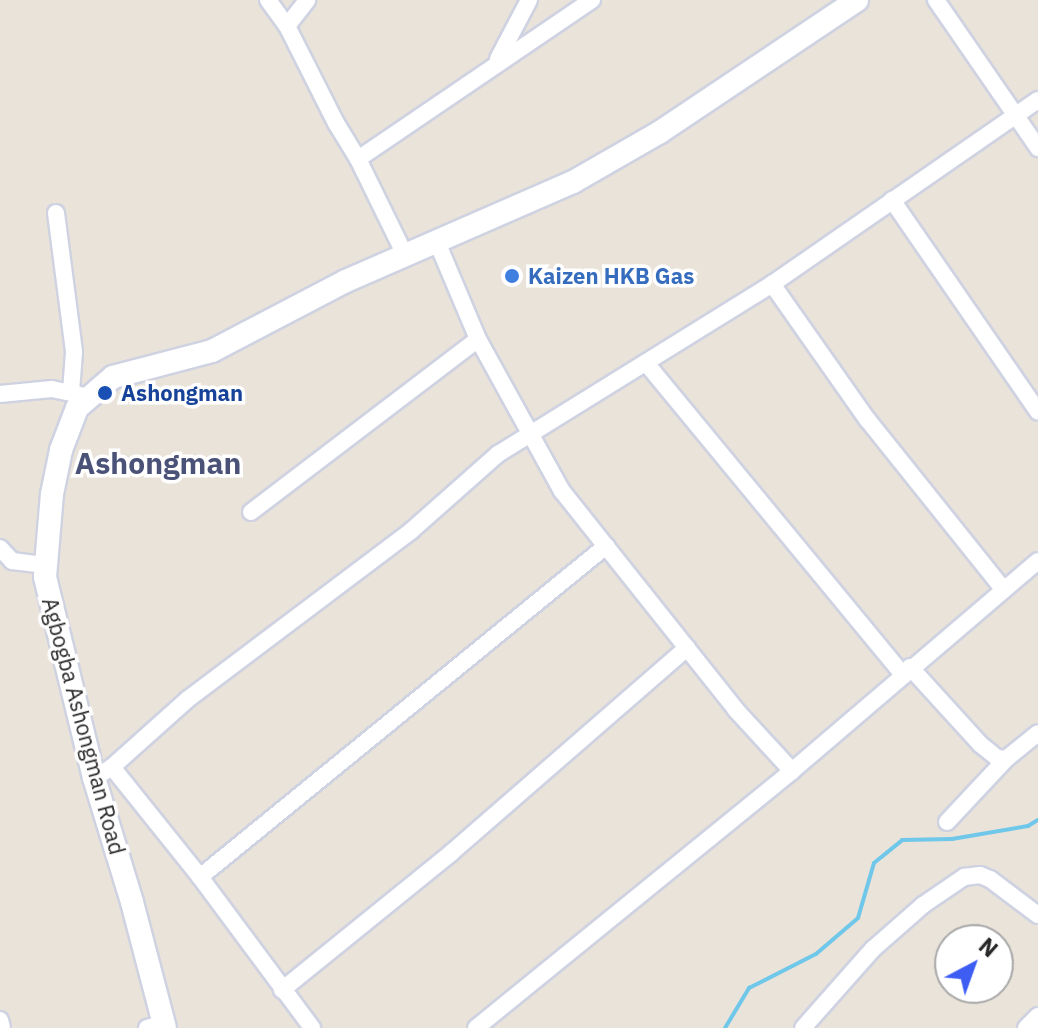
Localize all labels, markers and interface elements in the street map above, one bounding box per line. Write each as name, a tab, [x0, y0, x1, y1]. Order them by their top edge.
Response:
place label: Kaizen HKB Gas	[528, 263, 694, 289]
marker: Kaizen HKB Gas	[503, 267, 521, 285]
place label: Ashongman	[121, 380, 243, 406]
marker: Ashongman	[96, 384, 114, 402]
district label: Ashongman	[75, 445, 241, 481]
street label: Agbogba Ashongman Road	[37, 595, 131, 857]
north arrow	[934, 924, 1014, 1004]
text: N	[973, 931, 1004, 963]

